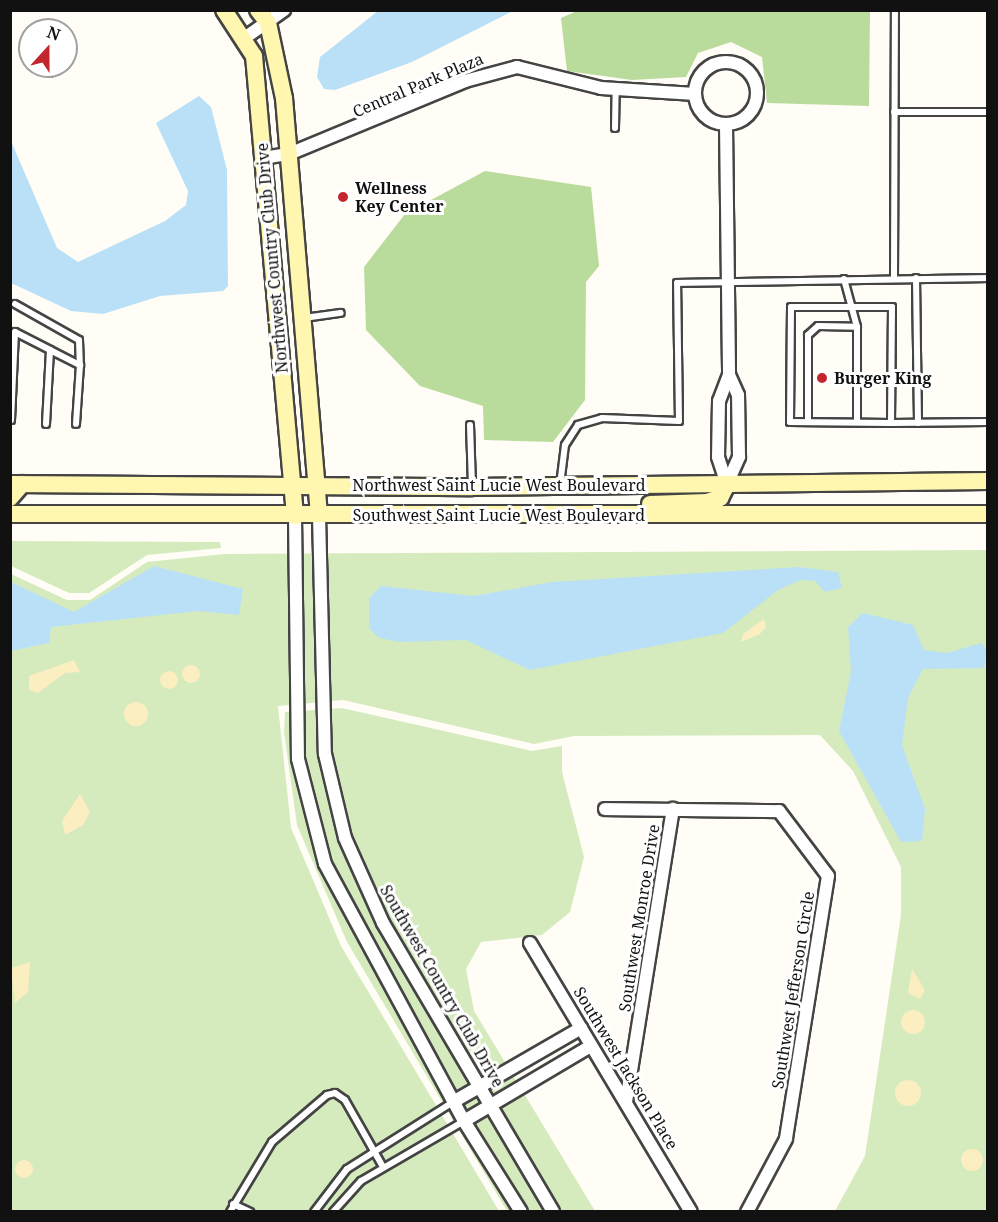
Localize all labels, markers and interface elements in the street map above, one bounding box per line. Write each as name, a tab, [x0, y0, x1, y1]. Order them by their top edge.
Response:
north arrow	[18, 18, 78, 78]
text: N	[44, 21, 64, 46]
street label: Central Park Plaza	[350, 49, 486, 121]
street label: Northwest Country Club Drive	[252, 142, 292, 374]
place label: Wellness Key Center	[355, 178, 444, 216]
marker: Wellness Key Center	[336, 190, 350, 204]
place label: Burger King	[834, 368, 931, 388]
marker: Burger King	[815, 371, 829, 385]
street label: Northwest Saint Lucie West Boulevard	[352, 475, 646, 495]
street label: Southwest Saint Lucie West Boulevard	[353, 505, 645, 525]
street label: Southwest Monroe Drive	[615, 823, 663, 1013]
street label: Southwest Country Club Drive	[376, 882, 508, 1090]
street label: Southwest Jefferson Circle	[768, 890, 818, 1090]
street label: Southwest Jackson Place	[570, 983, 682, 1153]

